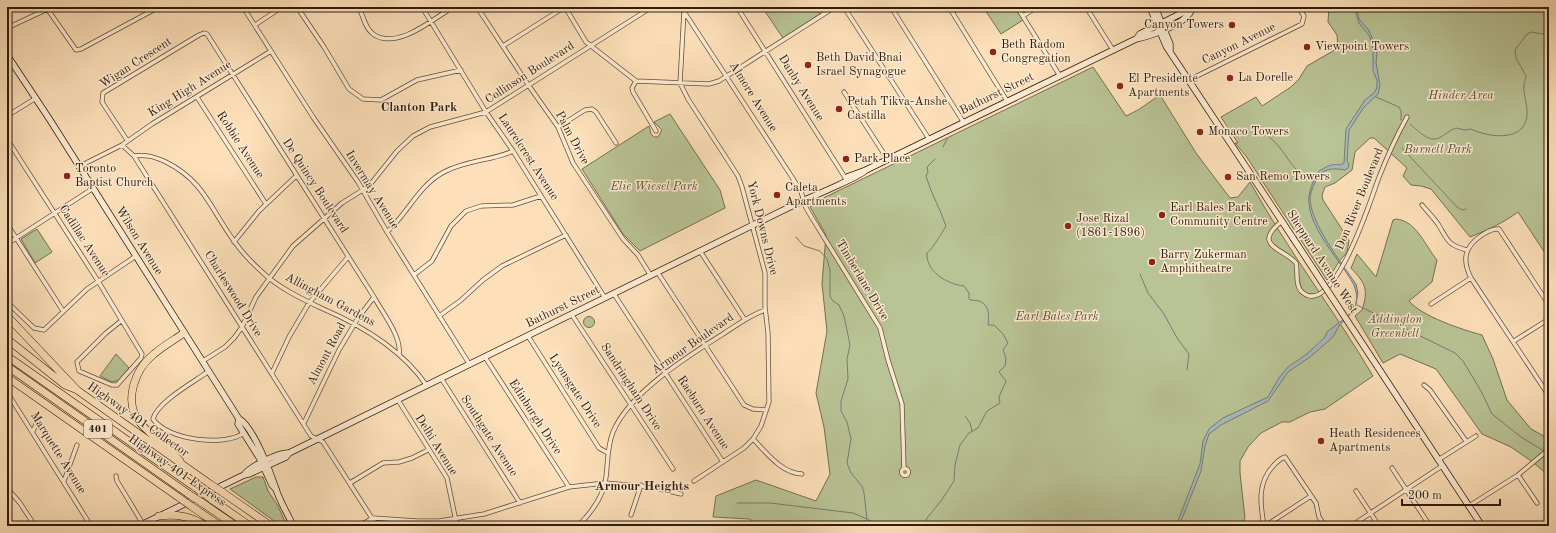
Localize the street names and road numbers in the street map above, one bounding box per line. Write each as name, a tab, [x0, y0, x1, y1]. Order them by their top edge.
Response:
street label: Canyon Avenue	[1200, 21, 1278, 67]
street label: Wigan Crescent	[98, 35, 174, 91]
street label: Collinson Boulevard	[483, 40, 577, 106]
street label: Danby Avenue	[776, 53, 826, 124]
street label: King High Avenue	[146, 58, 234, 119]
street label: Almore Avenue	[727, 60, 779, 134]
street label: Bathurst Street	[958, 71, 1036, 117]
street label: Robbie Avenue	[214, 109, 266, 181]
street label: Palm Drive	[553, 109, 591, 167]
street label: Laurelcrest Avenue	[496, 112, 561, 203]
street label: De Quincy Boulevard	[280, 137, 350, 235]
street label: Don River Boulevard	[1334, 146, 1386, 252]
street label: Invermay Avenue	[343, 148, 401, 232]
street label: York Downs Drive	[744, 180, 780, 277]
street label: Cadillac Avenue	[56, 203, 112, 279]
street label: Wilson Avenue	[113, 205, 165, 278]
street label: Sheppard Avenue West	[1284, 208, 1360, 316]
street label: Timberlane Drive	[833, 238, 891, 323]
street label: Charleswood Drive	[202, 249, 264, 339]
street label: Allingham Gardens	[283, 271, 377, 329]
street label: Bathurst Street	[524, 284, 602, 330]
street label: Armour Boulevard	[650, 311, 736, 377]
street label: Almont Road	[306, 321, 348, 387]
street label: Sandringham Drive	[598, 341, 664, 433]
street label: Lyonsgate Drive	[547, 352, 604, 431]
street label: Raeburn Avenue	[675, 374, 732, 453]
street label: Edinburgh Drive	[506, 377, 564, 457]
street label: Highway 401 Collector	[84, 380, 192, 460]
street label: Southgate Avenue	[458, 393, 520, 479]
street label: Marquette Avenue	[28, 410, 88, 497]
street label: Delhi Avenue	[413, 412, 460, 478]
road number: 401	[84, 420, 112, 438]
street label: Highway 401 Express	[126, 433, 228, 509]

